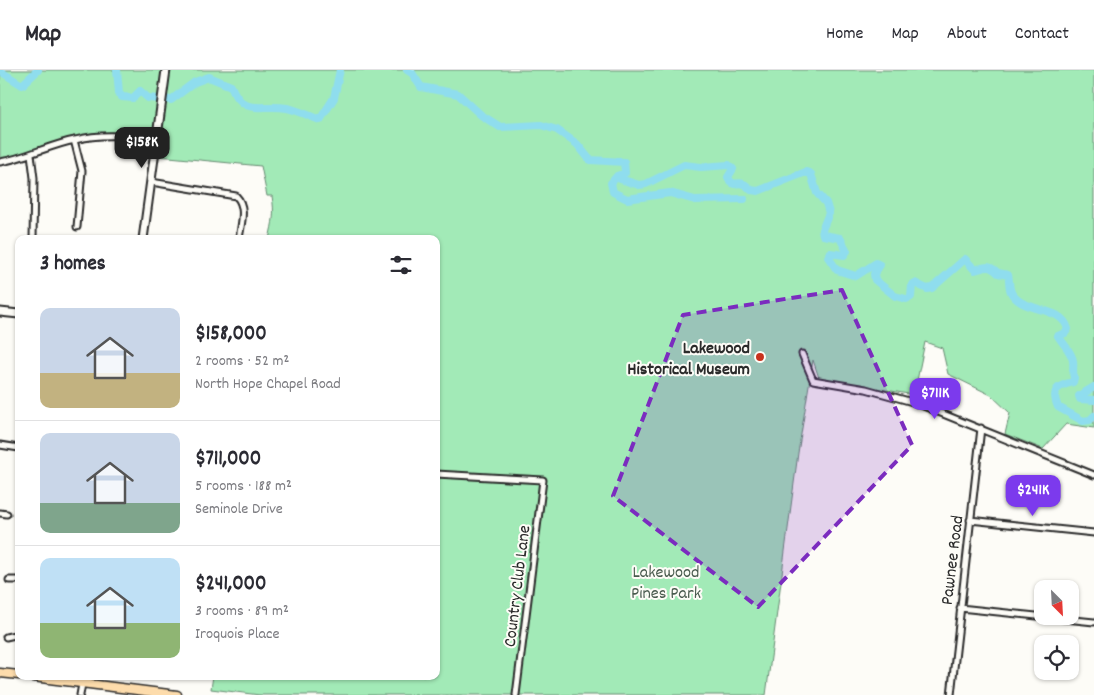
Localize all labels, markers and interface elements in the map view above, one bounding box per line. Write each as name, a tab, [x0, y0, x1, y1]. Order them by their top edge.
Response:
text: Map	[25, 18, 61, 52]
text: Home	[826, 22, 863, 47]
text: Map	[891, 22, 919, 47]
text: About	[947, 22, 987, 47]
text: Contact	[1015, 22, 1069, 47]
pin: $158K	[107, 126, 177, 169]
text: $158K	[126, 131, 158, 154]
text: 3 homes	[40, 250, 106, 280]
icon: filters	[387, 251, 415, 279]
text: $158,000	[195, 320, 267, 350]
icon: home	[80, 328, 140, 388]
place label: Lakewood Historical Museum	[627, 337, 750, 383]
text: 2 rooms · 52 m²	[195, 350, 289, 373]
marker: Lakewood Historical Museum	[754, 351, 766, 363]
text: North Hope Chapel Road	[195, 373, 341, 396]
pin: $711K	[900, 378, 970, 420]
text: $711K	[921, 382, 949, 405]
text: $711,000	[195, 445, 261, 475]
icon: home	[80, 453, 140, 513]
pin: $241K	[998, 474, 1068, 517]
text: 5 rooms · 188 m²	[195, 475, 292, 498]
text: $241K	[1017, 479, 1049, 502]
text: Seminole Drive	[195, 498, 283, 521]
street label: Pawnee Road	[936, 514, 971, 607]
street label: Country Club Lane	[499, 524, 538, 649]
park label: Lakewood Pines Park	[631, 561, 701, 607]
text: $241,000	[195, 570, 266, 600]
icon: home	[80, 578, 140, 638]
north arrow	[1034, 580, 1079, 625]
map controls	[1034, 580, 1079, 680]
text: 3 rooms · 89 m²	[195, 600, 289, 623]
text: Iroquois Place	[195, 623, 280, 646]
button: locate	[1034, 635, 1079, 680]

